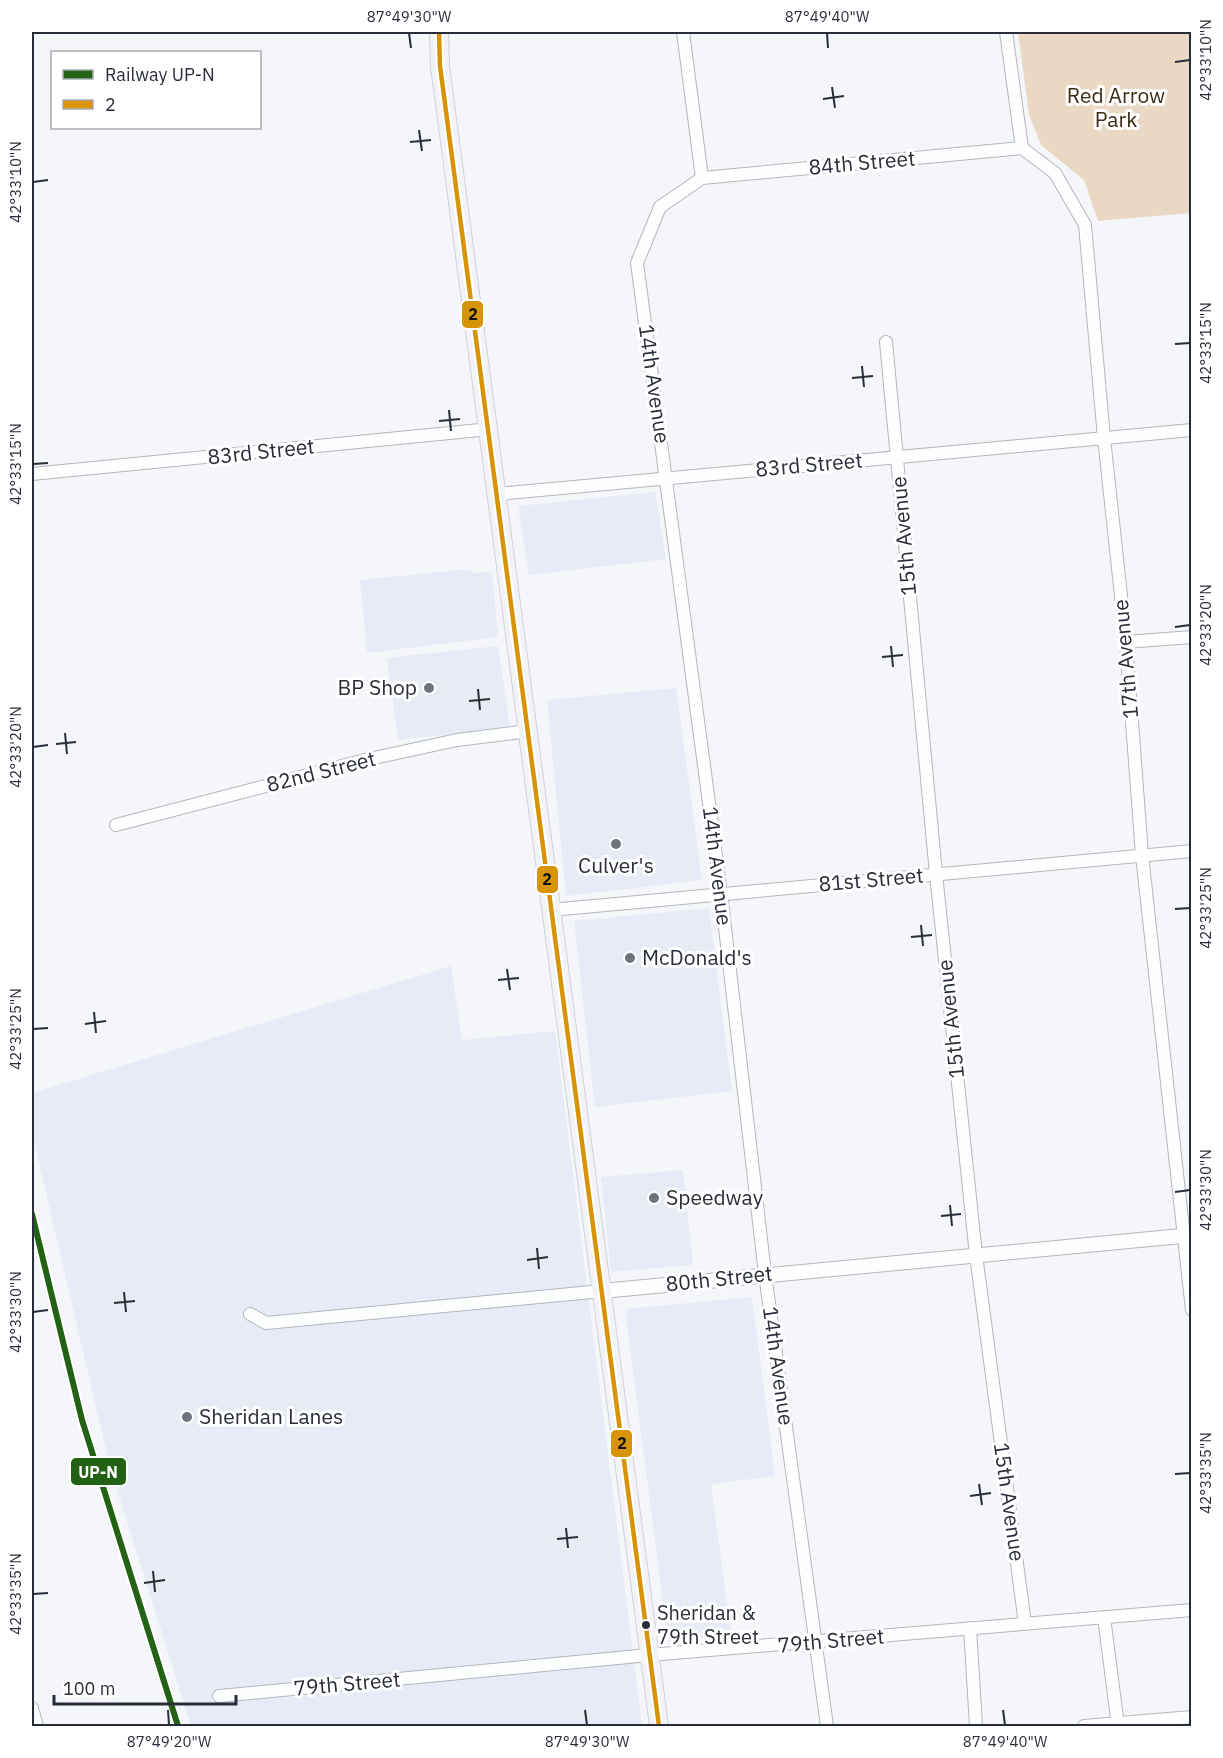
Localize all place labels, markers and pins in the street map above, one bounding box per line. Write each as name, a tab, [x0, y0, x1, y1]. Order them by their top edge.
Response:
place label: BP Shop	[338, 673, 417, 701]
marker: BP Shop	[422, 681, 436, 695]
marker: Culver's	[609, 837, 623, 851]
place label: Culver's	[578, 851, 654, 879]
place label: McDonald's	[642, 943, 752, 971]
marker: McDonald's	[623, 951, 637, 965]
place label: Speedway	[666, 1183, 764, 1211]
marker: Speedway	[647, 1191, 661, 1205]
place label: Sheridan Lanes	[199, 1402, 343, 1430]
marker: Sheridan Lanes	[180, 1410, 194, 1424]
place label: Sheridan & 79th Street	[657, 1599, 759, 1650]
marker: Sheridan & 79th Street	[640, 1619, 652, 1631]

